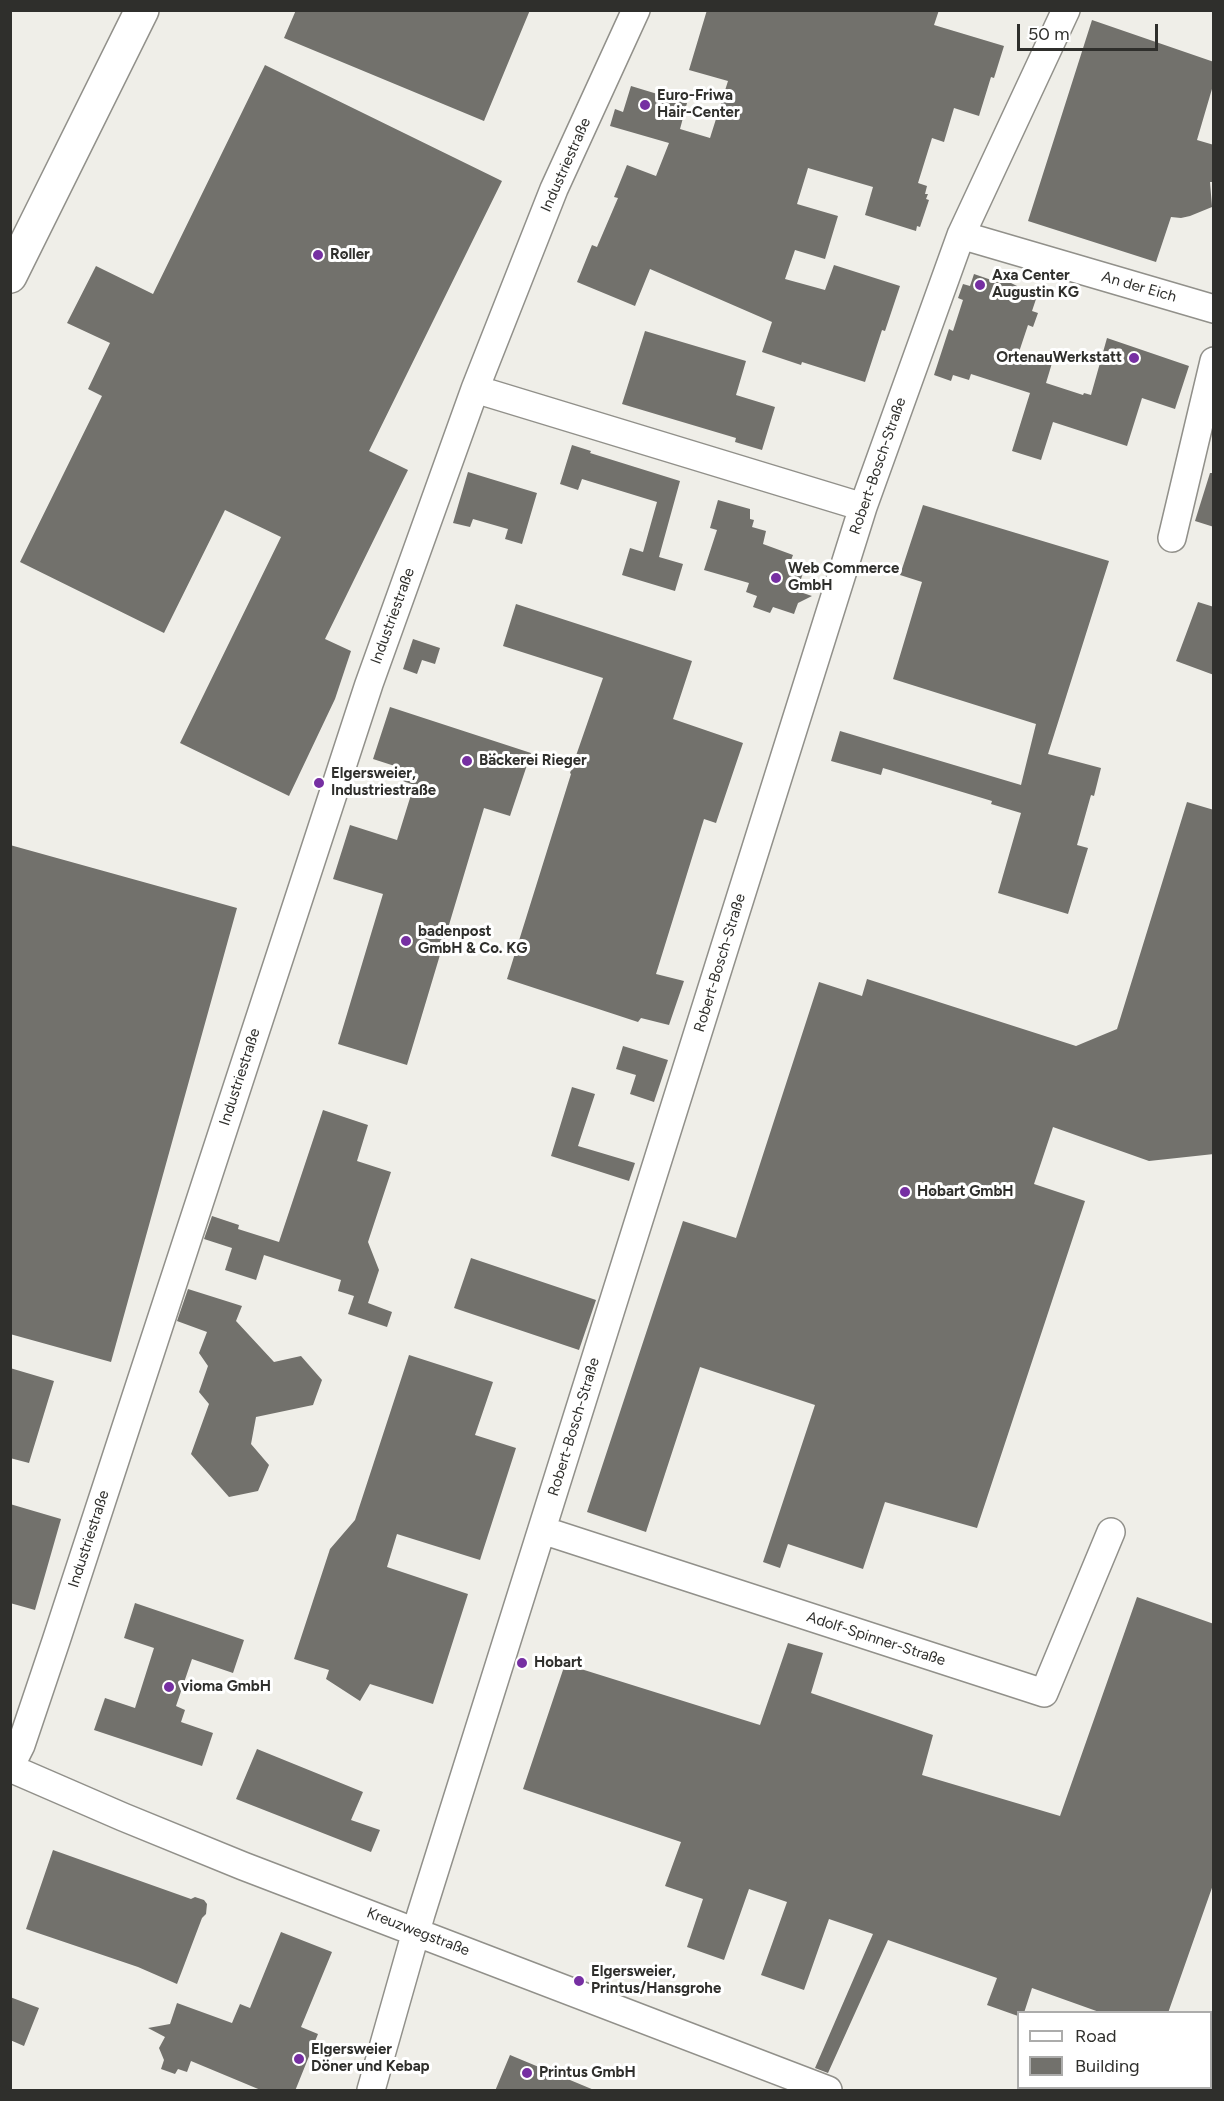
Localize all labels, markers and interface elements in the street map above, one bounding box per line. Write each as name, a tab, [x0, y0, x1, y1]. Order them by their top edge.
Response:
scale bar	[1020, 12, 1161, 50]
text: 50 m	[1028, 23, 1070, 45]
place label: Euro-Friwa Hair-Center	[657, 87, 740, 122]
marker: Euro-Friwa Hair-Center	[638, 98, 652, 112]
street label: Industriestraße	[537, 115, 595, 215]
place label: Roller	[330, 246, 370, 264]
marker: Roller	[311, 248, 325, 262]
place label: Axa Center Augustin KG	[992, 267, 1079, 302]
street label: An der Eich	[1100, 268, 1178, 306]
marker: Axa Center Augustin KG	[973, 278, 987, 292]
place label: OrtenauWerkstatt	[996, 349, 1122, 367]
marker: OrtenauWerkstatt	[1127, 351, 1141, 365]
street label: Robert-Bosch-Straße	[846, 395, 910, 537]
place label: Web Commerce GmbH	[788, 560, 899, 595]
street label: Industriestraße	[367, 565, 419, 667]
marker: Web Commerce GmbH	[769, 571, 783, 585]
place label: Bäckerei Rieger	[479, 752, 587, 770]
marker: Bäckerei Rieger	[460, 754, 474, 768]
place label: Elgersweier, Industriestraße	[331, 765, 436, 800]
marker: Elgersweier, Industriestraße	[312, 776, 326, 790]
street label: Robert-Bosch-Straße	[690, 892, 750, 1034]
place label: badenpost GmbH & Co. KG	[418, 923, 527, 958]
marker: badenpost GmbH & Co. KG	[399, 934, 413, 948]
street label: Industriestraße	[216, 1026, 264, 1128]
place label: Hobart GmbH	[917, 1183, 1014, 1201]
marker: Hobart GmbH	[898, 1185, 912, 1199]
street label: Robert-Bosch-Straße	[544, 1356, 604, 1498]
street label: Industriestraße	[65, 1488, 113, 1590]
street label: Adolf-Spinner-Straße	[804, 1608, 948, 1670]
place label: Hobart	[534, 1654, 583, 1672]
marker: Hobart	[515, 1656, 529, 1670]
place label: vioma GmbH	[181, 1678, 271, 1696]
marker: vioma GmbH	[162, 1680, 176, 1694]
street label: Kreuzwegstraße	[364, 1904, 472, 1960]
place label: Elgersweier, Printus/Hansgrohe	[591, 1963, 721, 1998]
marker: Elgersweier, Printus/Hansgrohe	[572, 1974, 586, 1988]
legend	[1017, 2011, 1212, 2089]
text: Road	[1075, 2025, 1116, 2047]
place label: Elgersweier Döner und Kebap	[311, 2041, 430, 2076]
marker: Elgersweier Döner und Kebap	[292, 2052, 306, 2066]
text: Building	[1075, 2055, 1140, 2077]
place label: Printus GmbH	[539, 2064, 636, 2082]
marker: Printus GmbH	[520, 2066, 534, 2080]

